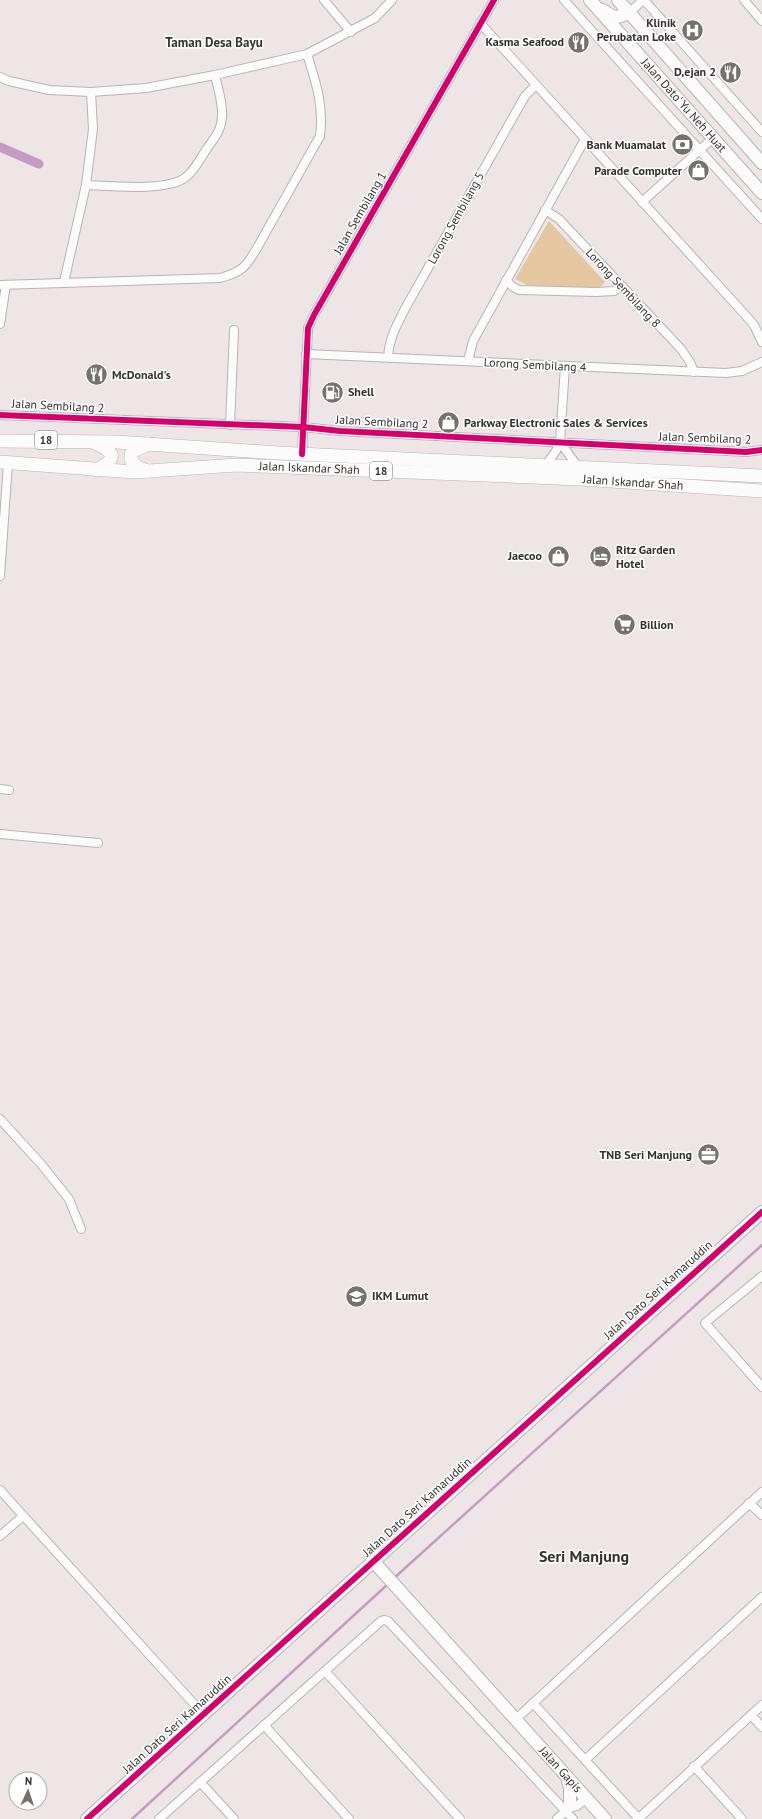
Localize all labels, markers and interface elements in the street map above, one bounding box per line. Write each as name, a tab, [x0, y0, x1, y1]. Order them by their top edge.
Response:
place label: Klinik Perubatan Loke	[597, 15, 676, 44]
hospital icon: Klinik Perubatan Loke	[679, 17, 705, 43]
restaurant icon: Kasma Seafood	[566, 29, 592, 55]
district label: Taman Desa Bayu	[165, 34, 263, 51]
place label: Kasma Seafood	[486, 34, 564, 49]
street label: Jalan Dato' Yu Neh Huat	[638, 54, 730, 155]
restaurant icon: D,ejan 2	[718, 59, 744, 85]
place label: D,ejan 2	[674, 64, 716, 79]
bank icon: Bank Muamalat	[669, 132, 695, 158]
place label: Bank Muamalat	[587, 137, 667, 152]
shop icon: Parade Computer	[685, 158, 711, 184]
place label: Parade Computer	[594, 163, 683, 178]
street label: Jalan Sembilang 1	[329, 169, 389, 258]
street label: Lorong Sembilang 5	[424, 169, 487, 266]
street label: Lorong Sembilang 8	[583, 245, 664, 330]
street label: Lorong Sembilang 4	[483, 354, 587, 375]
restaurant icon: McDonald's	[83, 362, 109, 388]
place label: McDonald's	[112, 367, 171, 382]
fuel station icon: Shell	[319, 379, 345, 405]
place label: Shell	[348, 384, 375, 399]
street label: Jalan Sembilang 2	[10, 396, 105, 415]
shop icon: Parkway Electronic Sales & Services	[435, 410, 461, 436]
street label: Jalan Sembilang 2	[334, 412, 429, 431]
place label: Parkway Electronic Sales & Services	[464, 415, 648, 430]
street label: Jalan Sembilang 2	[657, 428, 752, 447]
road number: 18	[35, 431, 57, 449]
street label: Jalan Iskandar Shah	[258, 458, 360, 477]
road number: 18	[370, 462, 392, 480]
street label: Jalan Iskandar Shah	[581, 471, 684, 493]
place label: Ritz Garden Hotel	[616, 542, 675, 571]
shop icon: Jaecoo	[545, 543, 571, 569]
hotel icon: Ritz Garden Hotel	[588, 544, 614, 570]
place label: Jaecoo	[507, 548, 543, 563]
supermarket icon: Billion	[611, 612, 637, 638]
place label: Billion	[640, 617, 674, 632]
office icon: TNB Seri Manjung	[695, 1142, 721, 1168]
place label: TNB Seri Manjung	[600, 1147, 692, 1162]
street label: Jalan Dato Seri Kamaruddin	[600, 1237, 715, 1343]
school or university icon: IKM Lumut	[343, 1283, 369, 1309]
place label: IKM Lumut	[372, 1288, 429, 1303]
street label: Jalan Dato Seri Kamaruddin	[359, 1454, 474, 1560]
district label: Seri Manjung	[539, 1546, 629, 1566]
street label: Jalan Dato Seri Kamaruddin	[119, 1671, 234, 1777]
street label: Jalan Gapis	[536, 1742, 585, 1795]
north arrow	[8, 1771, 48, 1811]
text: N	[25, 1774, 33, 1788]

